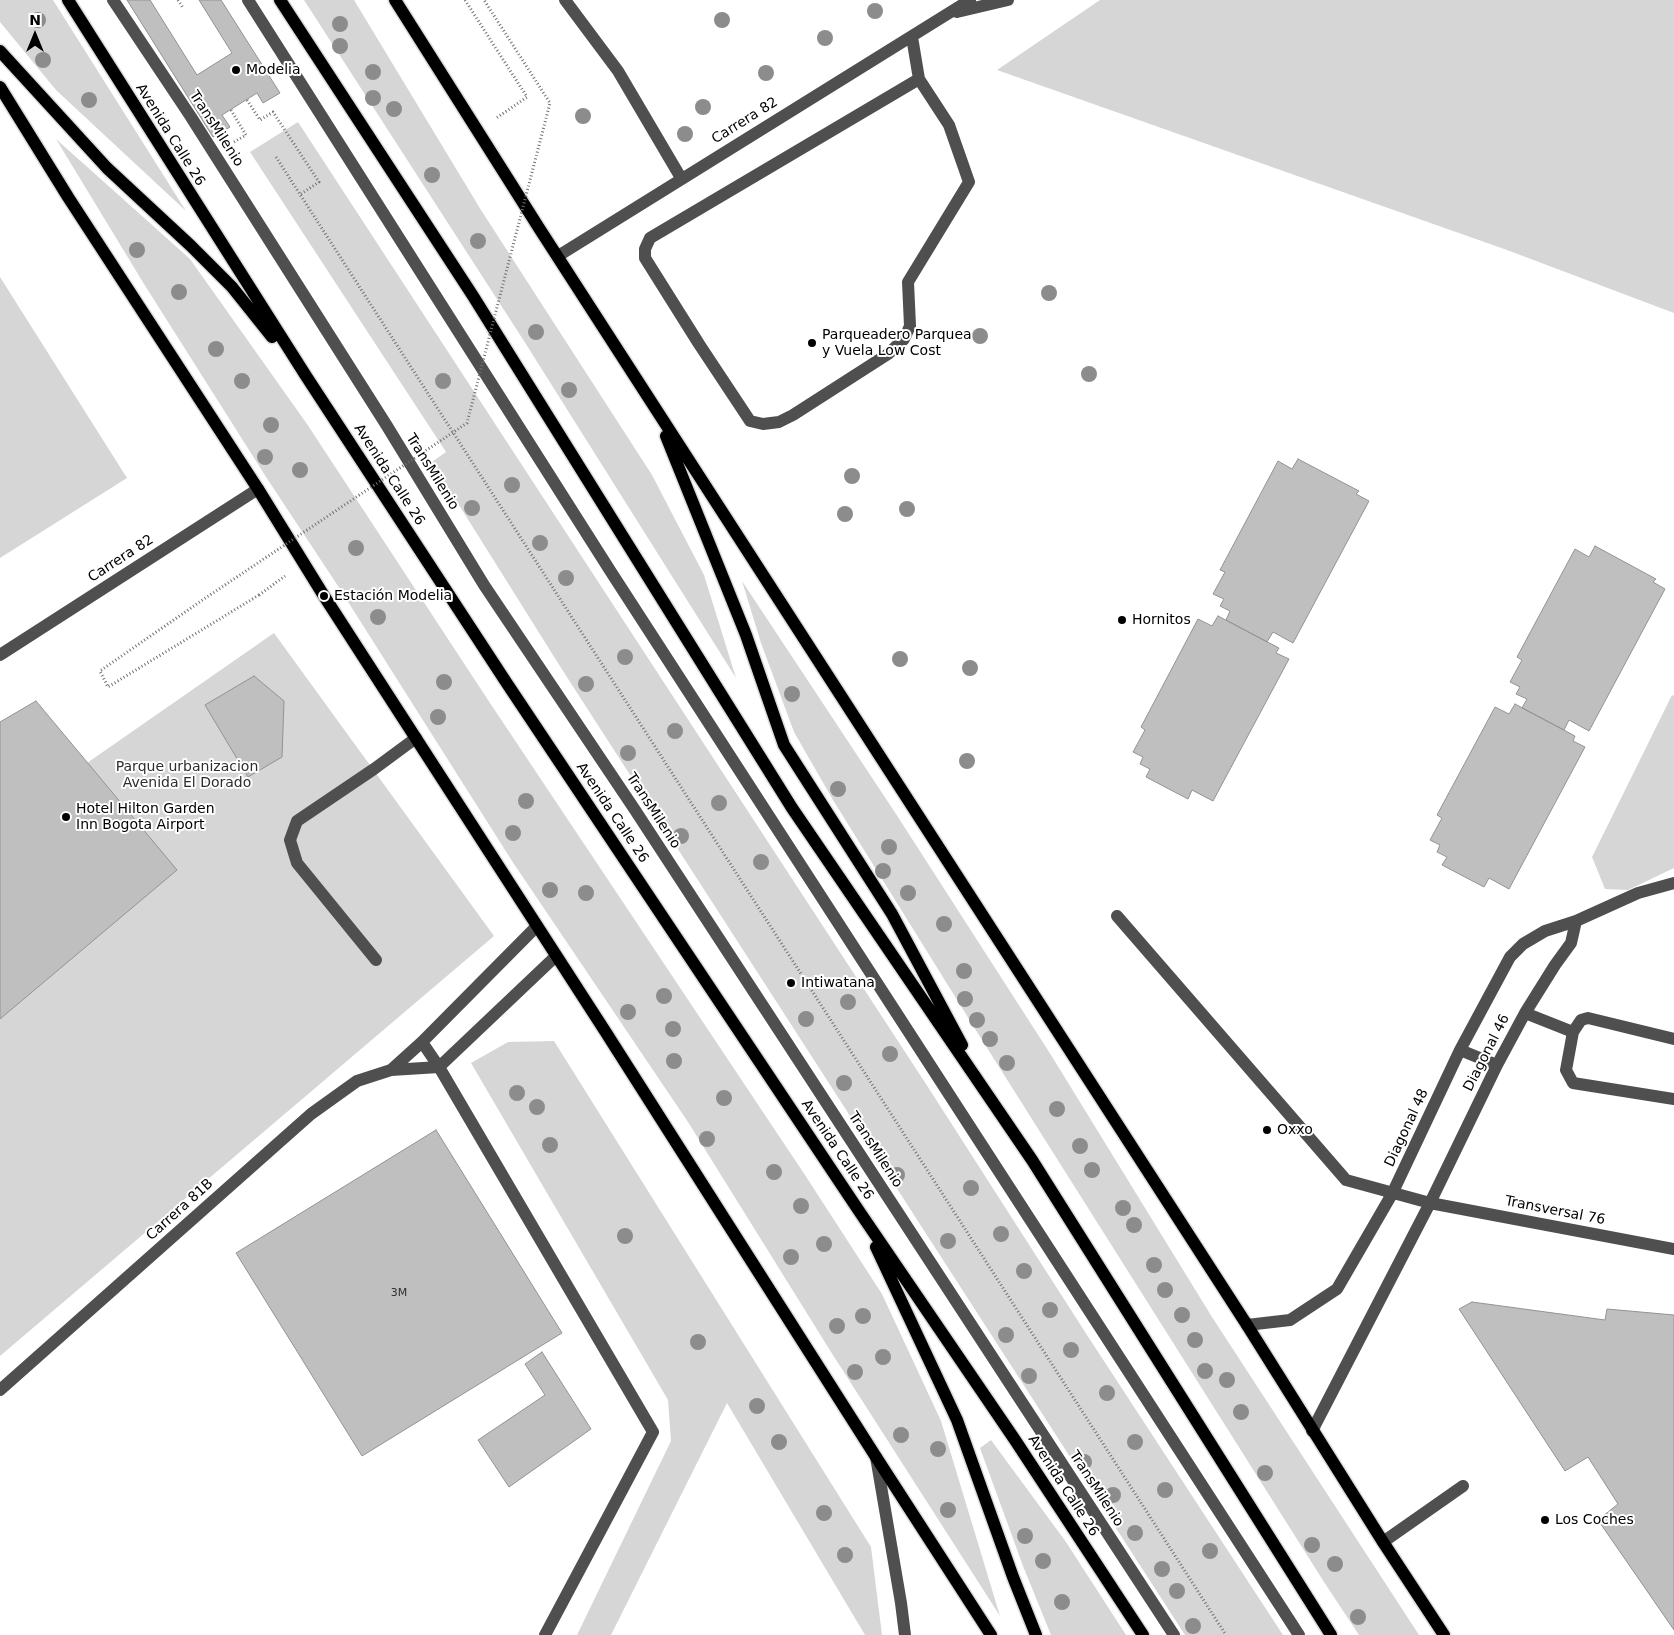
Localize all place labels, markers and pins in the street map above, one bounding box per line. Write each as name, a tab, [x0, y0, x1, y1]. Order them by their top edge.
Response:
place label: Modelia	[246, 62, 301, 78]
marker: Modelia	[230, 64, 242, 76]
place label: Parqueadero Parquea y Vuela Low Cost	[822, 327, 972, 360]
marker: Parqueadero Parquea y Vuela Low Cost	[806, 337, 818, 349]
place label: Estación Modelia	[334, 588, 452, 604]
marker: Estación Modelia	[318, 590, 330, 602]
place label: Hornitos	[1132, 612, 1191, 628]
marker: Hornitos	[1116, 614, 1128, 626]
place label: Hotel Hilton Garden Inn Bogota Airport	[76, 801, 215, 834]
marker: Hotel Hilton Garden Inn Bogota Airport	[60, 811, 72, 823]
place label: Intiwatana	[801, 975, 875, 991]
marker: Intiwatana	[785, 977, 797, 989]
place label: Oxxo	[1277, 1122, 1313, 1138]
marker: Oxxo	[1261, 1124, 1273, 1136]
place label: Los Coches	[1555, 1512, 1634, 1528]
marker: Los Coches	[1539, 1514, 1551, 1526]

